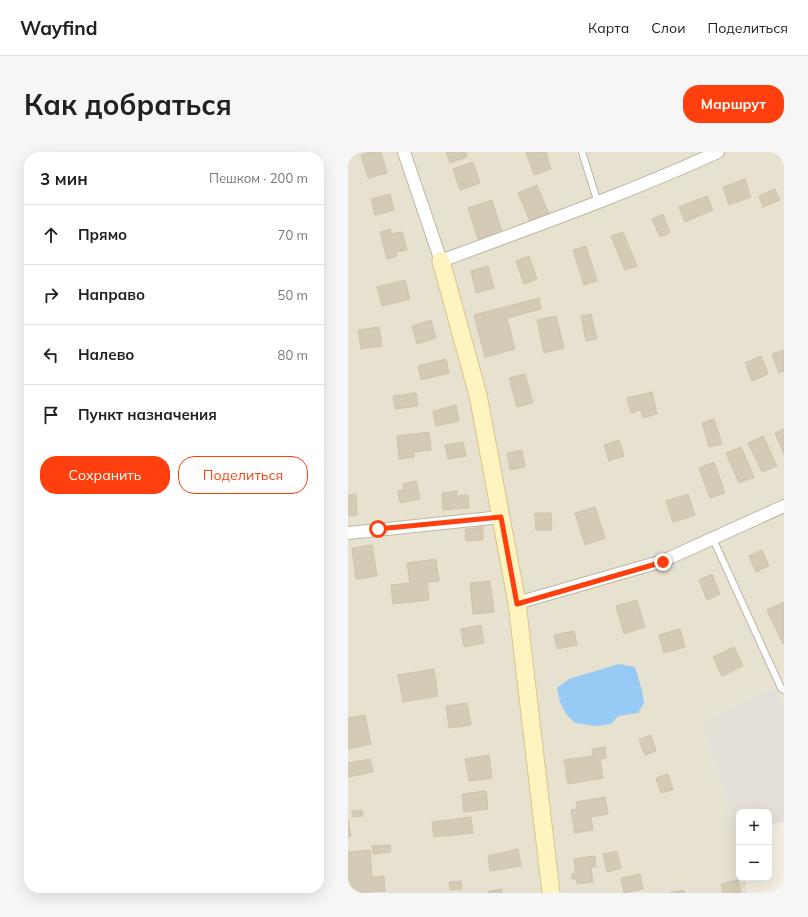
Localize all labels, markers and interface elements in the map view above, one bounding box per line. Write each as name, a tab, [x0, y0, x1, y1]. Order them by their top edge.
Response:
text: Wayfind	[20, 16, 97, 40]
text: Карта	[588, 19, 629, 37]
text: Слои	[651, 19, 686, 37]
text: Поделиться	[708, 19, 788, 37]
button: Маршрут	[683, 85, 784, 123]
text: Как добраться	[24, 87, 232, 122]
text: 3 мин	[40, 168, 88, 189]
text: Пешком · 200 m	[209, 170, 308, 186]
icon: ahead	[40, 224, 62, 246]
text: Прямо	[78, 225, 127, 244]
text: 70 m	[278, 227, 308, 243]
icon: right	[40, 284, 62, 306]
text: Направо	[78, 285, 145, 304]
text: 50 m	[278, 287, 308, 303]
icon: left	[40, 344, 62, 366]
text: Налево	[78, 345, 134, 364]
text: 80 m	[278, 347, 308, 363]
icon: arrive	[40, 404, 62, 426]
text: Пункт назначения	[78, 405, 217, 424]
button: Сохранить	[40, 456, 170, 494]
button: Поделиться	[178, 456, 308, 494]
route start	[369, 520, 387, 538]
route end	[654, 553, 672, 571]
map controls	[736, 809, 772, 881]
button: +	[736, 809, 772, 845]
button: −	[736, 845, 772, 881]

